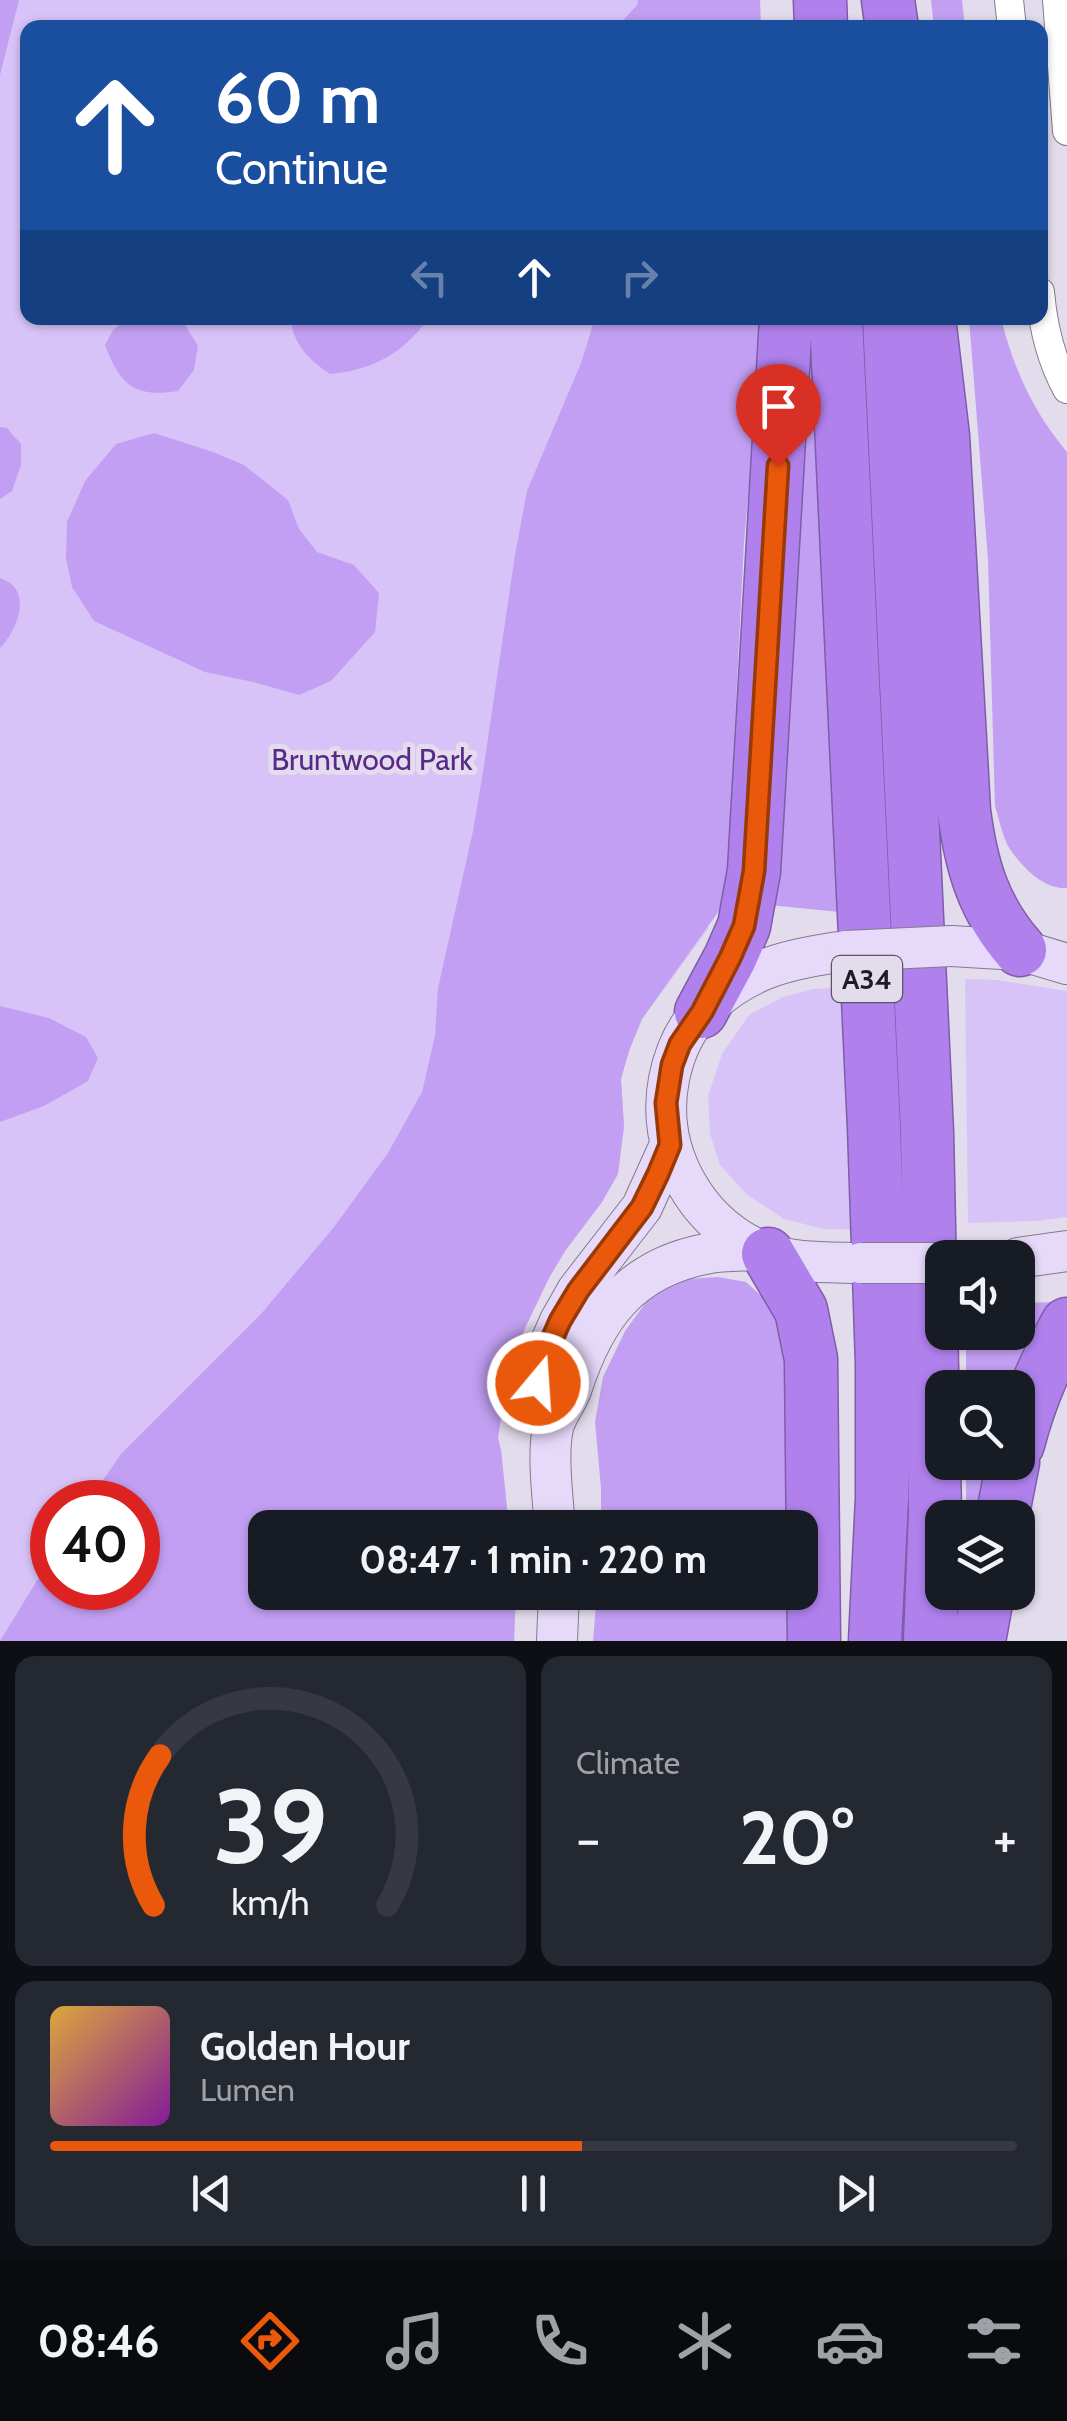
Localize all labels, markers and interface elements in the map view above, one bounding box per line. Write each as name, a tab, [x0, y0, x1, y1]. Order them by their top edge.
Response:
text: 60 m	[215, 55, 380, 141]
icon: ahead	[50, 60, 180, 190]
text: Continue	[215, 141, 388, 195]
icon: left	[402, 250, 457, 305]
icon: ahead	[507, 250, 562, 305]
icon: right	[612, 250, 667, 305]
pin	[736, 364, 821, 467]
icon: arrive	[751, 379, 806, 434]
park label: Bruntwood Park	[271, 741, 473, 778]
road number: A34	[832, 956, 902, 1002]
map controls	[925, 1240, 1035, 1610]
button: sound	[925, 1240, 1035, 1350]
position arrow	[486, 1331, 590, 1435]
button: search	[925, 1370, 1035, 1480]
speed limit sign: 40	[30, 1480, 160, 1610]
button: layers	[925, 1500, 1035, 1610]
text: 08:47 · 1 min · 220 m	[359, 1536, 707, 1583]
text: Climate	[576, 1743, 680, 1782]
text: 39	[213, 1763, 328, 1889]
text: 20°	[739, 1792, 854, 1883]
text: −	[576, 1805, 600, 1872]
text: +	[993, 1805, 1017, 1872]
text: km/h	[231, 1881, 310, 1924]
text: Golden Hour	[200, 2023, 410, 2070]
text: Lumen	[200, 2070, 295, 2109]
icon: previous	[184, 2166, 239, 2221]
icon: pause	[506, 2166, 561, 2221]
icon: next	[828, 2166, 883, 2221]
icon: directions	[235, 2306, 305, 2376]
icon: music	[380, 2306, 450, 2376]
icon: phone	[525, 2306, 595, 2376]
icon: climate	[670, 2306, 740, 2376]
icon: car	[815, 2306, 885, 2376]
icon: filters	[959, 2306, 1029, 2376]
text: 08:46	[37, 2314, 160, 2368]

